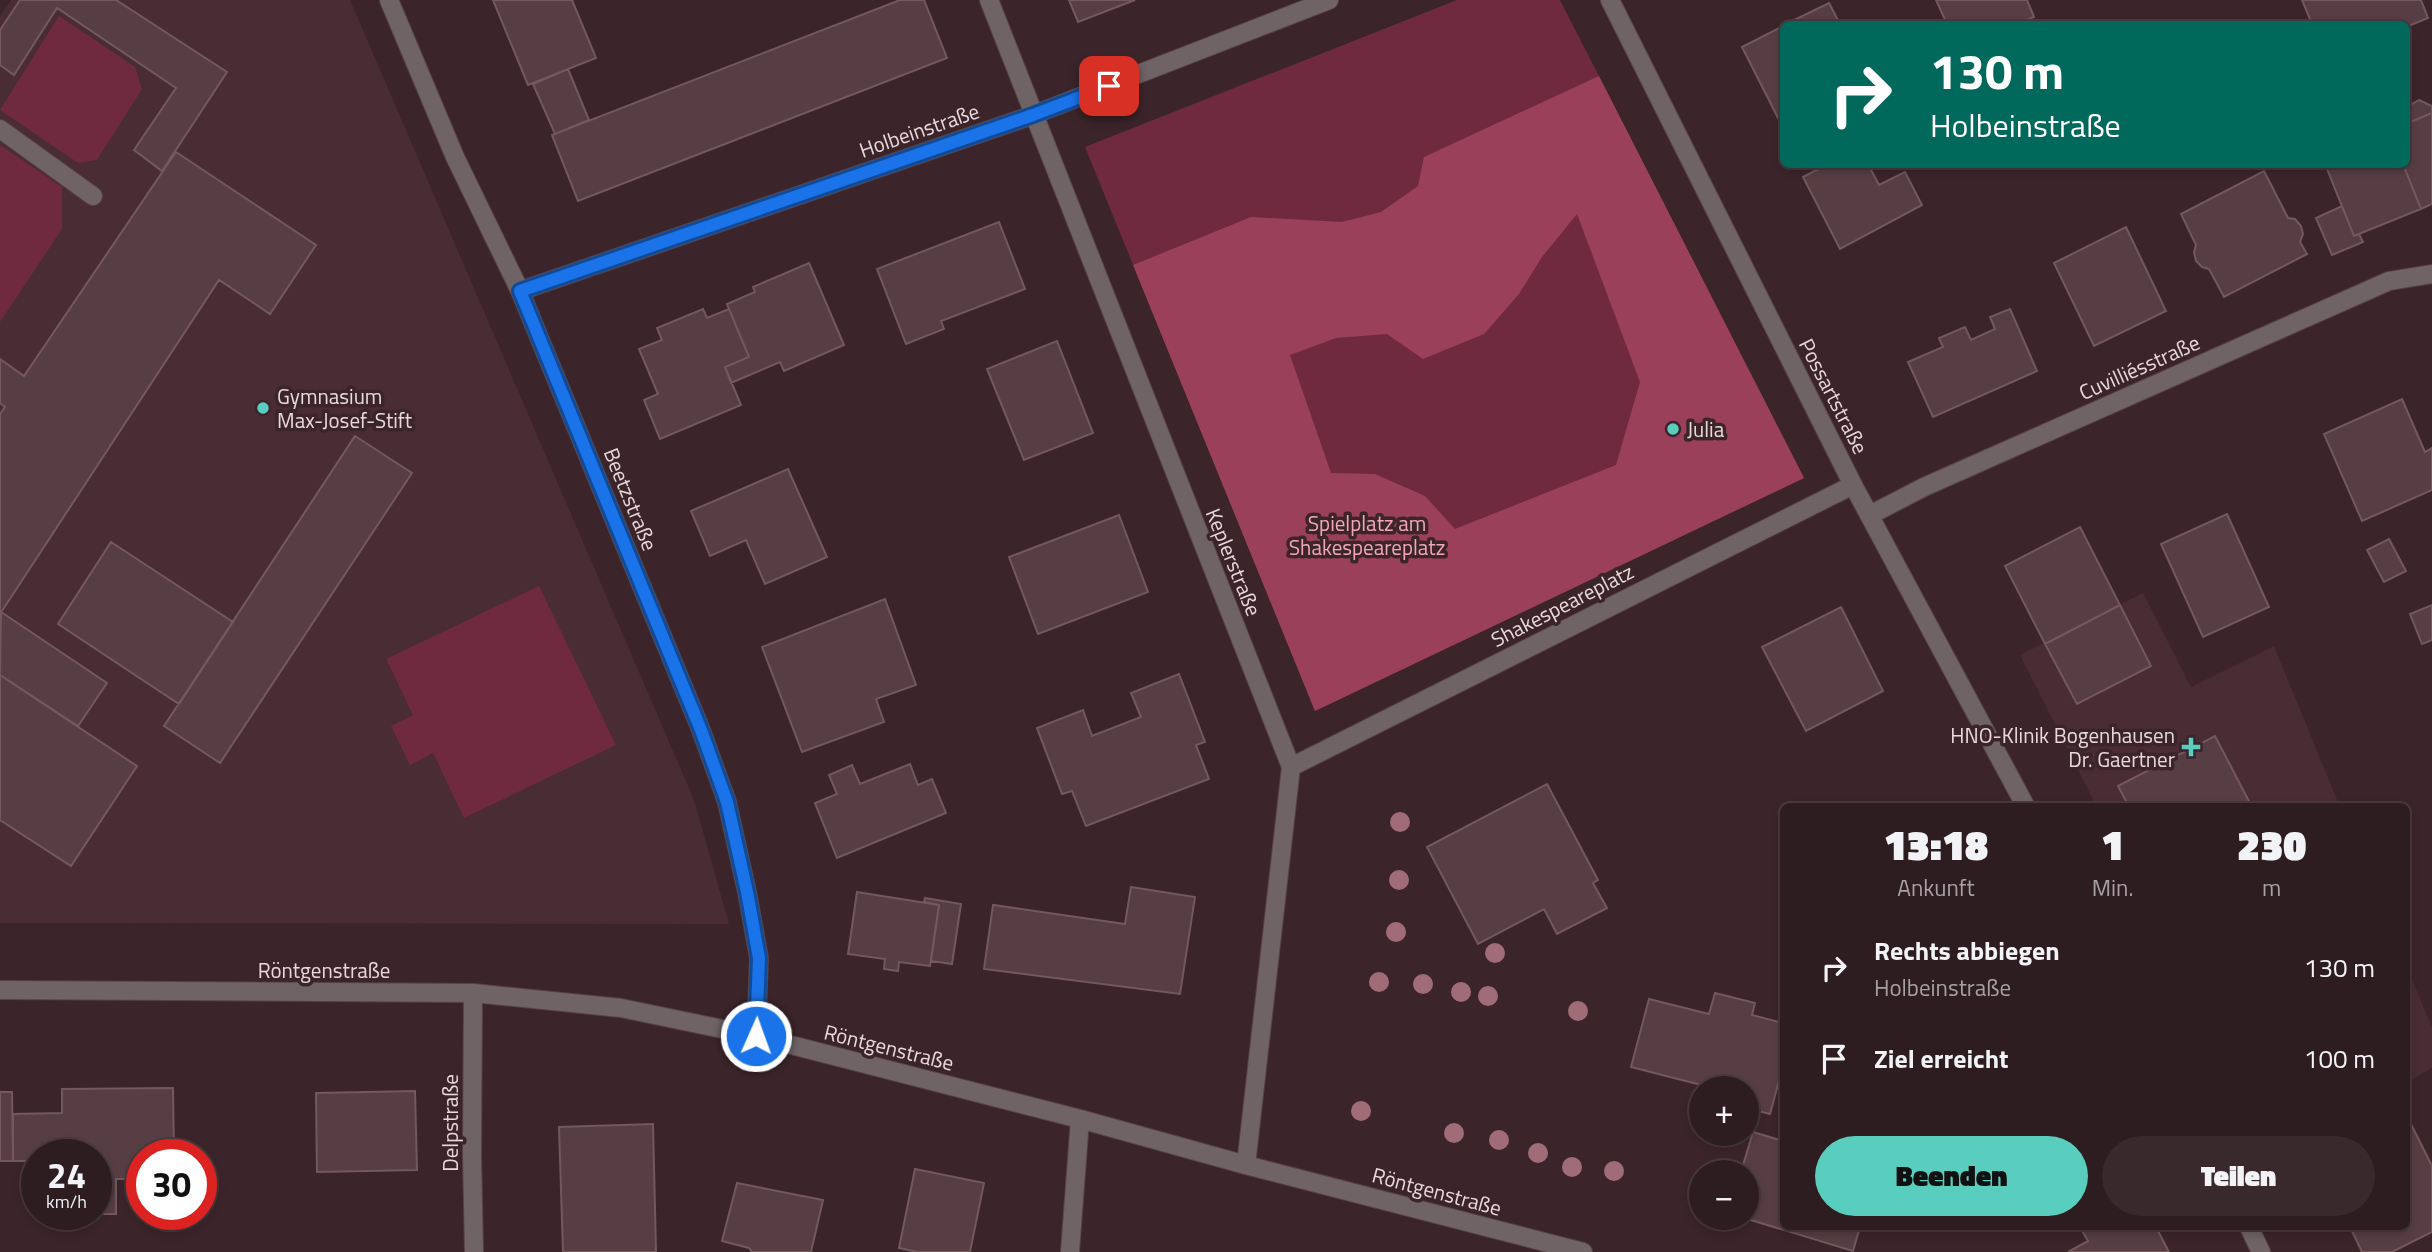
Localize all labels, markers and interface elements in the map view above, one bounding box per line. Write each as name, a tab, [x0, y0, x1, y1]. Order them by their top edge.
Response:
text: 130 m	[1930, 33, 2064, 108]
icon: right	[1815, 49, 1906, 140]
pin	[1079, 56, 1139, 116]
icon: arrive	[1090, 67, 1128, 105]
street label: Holbeinstraße	[855, 95, 983, 165]
text: Holbeinstraße	[1930, 101, 2121, 149]
street label: Cuvilliésstraße	[2073, 326, 2205, 408]
street label: Possartstraße	[1791, 333, 1877, 459]
place label: Gymnasium Max-Josef-Stift	[277, 380, 413, 436]
marker: Gymnasium Max-Josef-Stift	[255, 400, 271, 416]
place label: Julia	[1687, 413, 1725, 445]
marker: Julia	[1665, 421, 1681, 437]
street label: Beetzstraße	[596, 443, 666, 555]
street label: Keplerstraße	[1198, 503, 1270, 621]
park label: Spielplatz am Shakespeareplatz	[1289, 507, 1445, 563]
street label: Shakespeareplatz	[1485, 555, 1639, 655]
place label: HNO-Klinik Bogenhausen Dr. Gaertner	[1950, 719, 2175, 775]
marker: HNO-Klinik Bogenhausen Dr. Gaertner	[2181, 737, 2201, 757]
text: 13:18	[1884, 812, 1988, 876]
text: 1	[2101, 812, 2124, 876]
text: 230	[2237, 812, 2306, 876]
text: Ankunft	[1897, 870, 1975, 905]
text: Min.	[2092, 870, 2133, 905]
text: m	[2262, 870, 2281, 905]
text: Rechts abbiegen	[1874, 931, 2060, 970]
text: 130 m	[2304, 948, 2375, 987]
icon: right	[1815, 949, 1853, 987]
street label: Röntgenstraße	[258, 954, 390, 986]
text: Holbeinstraße	[1874, 970, 2011, 1005]
position arrow	[719, 999, 793, 1073]
street label: Röntgenstraße	[821, 1015, 957, 1079]
text: Ziel erreicht	[1874, 1039, 2009, 1078]
text: 100 m	[2304, 1039, 2375, 1078]
icon: arrive	[1815, 1040, 1853, 1078]
street label: Delpstraße	[434, 1074, 466, 1172]
map controls	[1689, 1076, 1759, 1230]
button: +	[1689, 1076, 1759, 1146]
button: Beenden	[1815, 1136, 2088, 1216]
button: Teilen	[2102, 1136, 2375, 1216]
speed limit sign: 30	[126, 1139, 217, 1230]
text: 24	[47, 1148, 86, 1202]
street label: Röntgenstraße	[1369, 1158, 1505, 1224]
button: −	[1689, 1160, 1759, 1230]
text: km/h	[46, 1188, 87, 1215]

